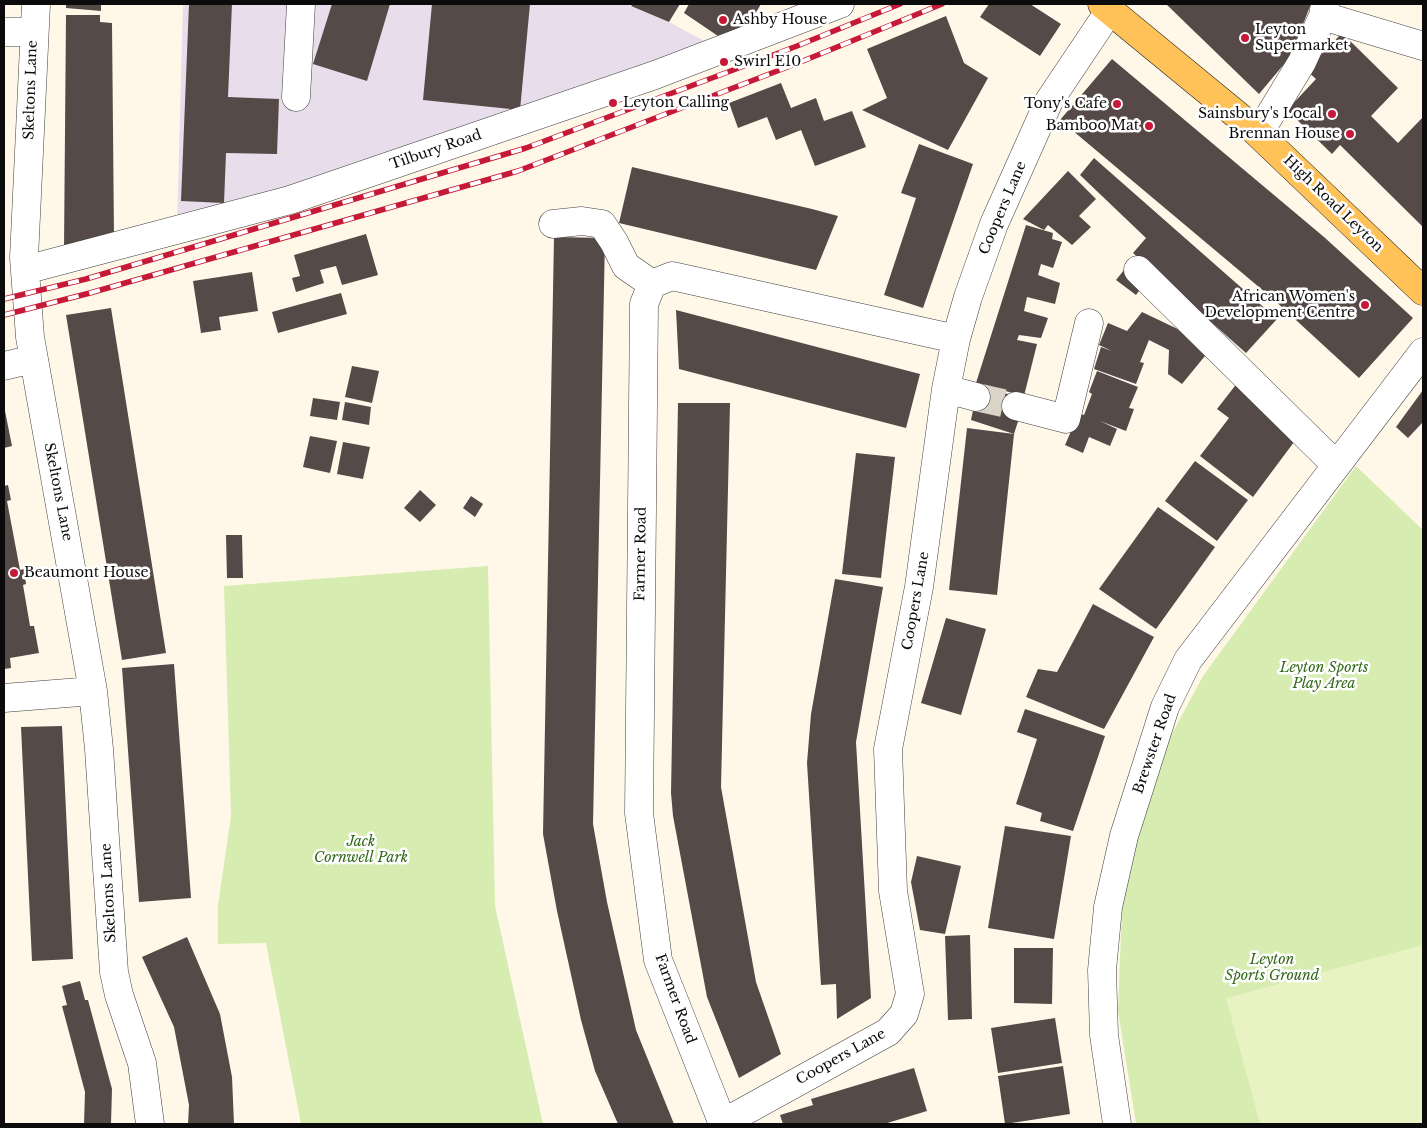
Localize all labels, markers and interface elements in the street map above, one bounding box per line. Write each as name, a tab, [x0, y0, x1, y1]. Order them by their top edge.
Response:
place label: Ashby House	[733, 12, 827, 28]
marker: Ashby House	[717, 14, 729, 26]
place label: Leyton Supermarket	[1255, 22, 1348, 54]
marker: Leyton Supermarket	[1239, 32, 1251, 44]
street label: Skeltons Lane	[21, 40, 41, 140]
place label: Swirl E10	[734, 54, 801, 70]
marker: Swirl E10	[718, 56, 730, 68]
place label: Leyton Calling	[623, 95, 729, 111]
place label: Tony's Cafe	[1024, 96, 1107, 112]
marker: Leyton Calling	[607, 97, 619, 109]
marker: Tony's Cafe	[1111, 98, 1123, 110]
place label: Sainsbury's Local	[1198, 106, 1322, 122]
marker: Sainsbury's Local	[1326, 108, 1338, 120]
place label: Bamboo Mat	[1046, 118, 1139, 134]
marker: Bamboo Mat	[1143, 120, 1155, 132]
place label: Brennan House	[1229, 126, 1340, 142]
street label: Tilbury Road	[388, 127, 484, 173]
marker: Brennan House	[1344, 128, 1356, 140]
street label: High Road Leyton	[1280, 152, 1386, 256]
street label: Coopers Lane	[976, 159, 1030, 257]
place label: African Women's Development Centre	[1205, 289, 1355, 322]
marker: African Women's Development Centre	[1359, 299, 1371, 311]
street label: Skeltons Lane	[40, 441, 76, 543]
street label: Farmer Road	[632, 507, 650, 601]
street label: Coopers Lane	[899, 550, 933, 652]
place label: Beaumont House	[24, 565, 149, 581]
marker: Beaumont House	[8, 567, 20, 579]
park label: Leyton Sports Play Area	[1280, 660, 1368, 692]
street label: Brewster Road	[1130, 692, 1180, 796]
park label: Jack Cornwell Park	[314, 834, 408, 866]
street label: Skeltons Lane	[98, 843, 120, 943]
street label: Farmer Road	[651, 952, 699, 1046]
park label: Leyton Sports Ground	[1225, 952, 1319, 984]
street label: Coopers Lane	[793, 1025, 889, 1089]

